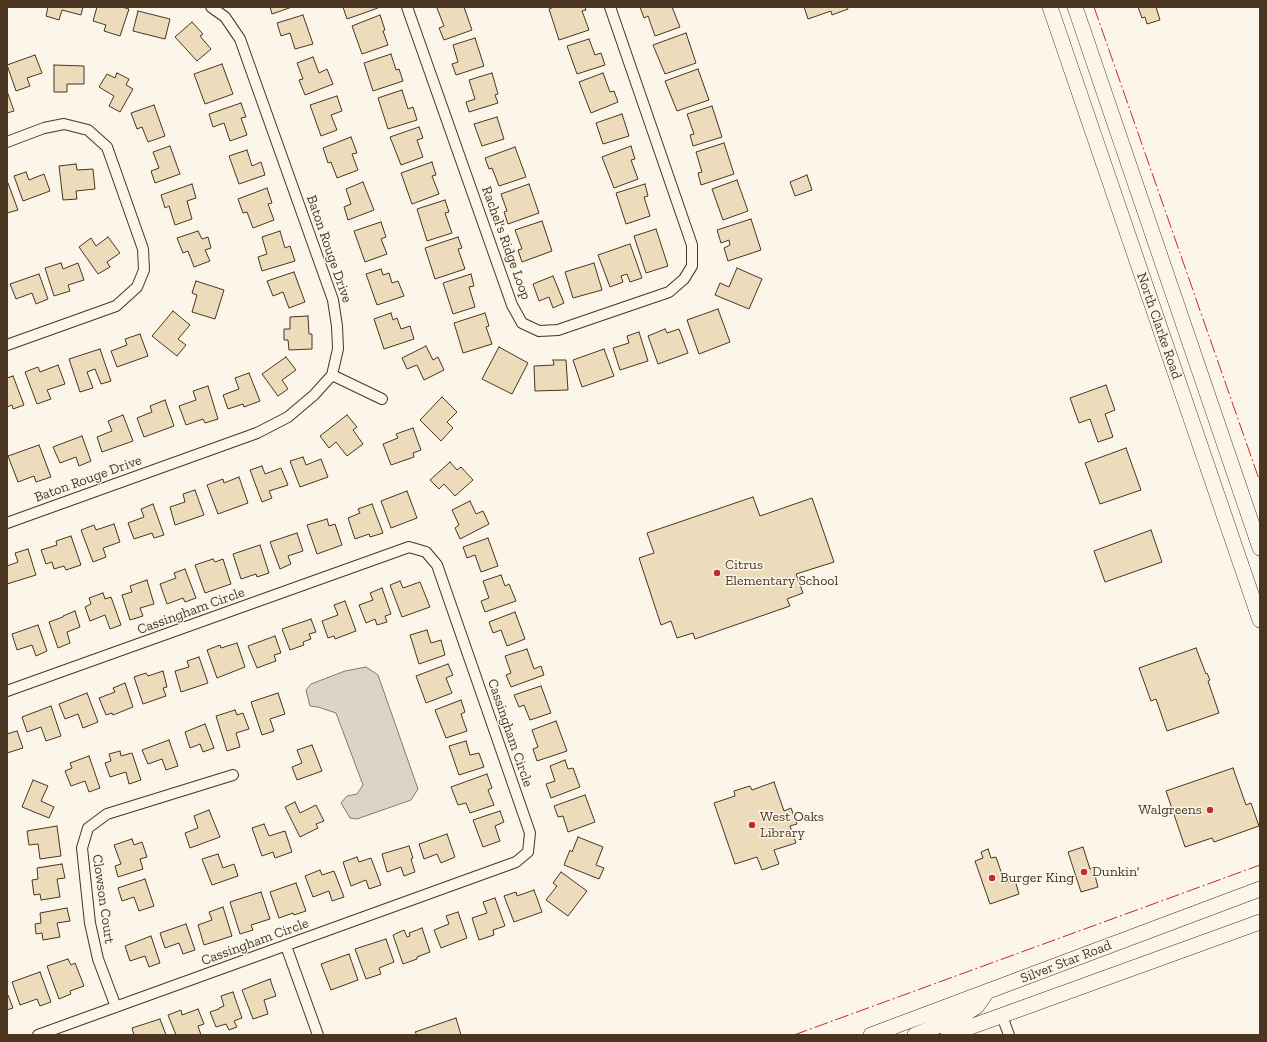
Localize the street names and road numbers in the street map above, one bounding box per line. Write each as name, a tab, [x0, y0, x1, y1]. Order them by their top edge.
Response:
street label: Rachel's Ridge Loop	[478, 184, 534, 302]
street label: Baton Rouge Drive	[303, 193, 355, 305]
street label: North Clarke Road	[1133, 271, 1185, 381]
street label: Baton Rouge Drive	[32, 452, 144, 506]
street label: Cassingham Circle	[135, 584, 247, 638]
street label: Cassingham Circle	[484, 677, 536, 789]
street label: Clowson Court	[88, 853, 118, 945]
street label: Cassingham Circle	[199, 915, 311, 969]
street label: Silver Star Road	[1018, 937, 1114, 987]

